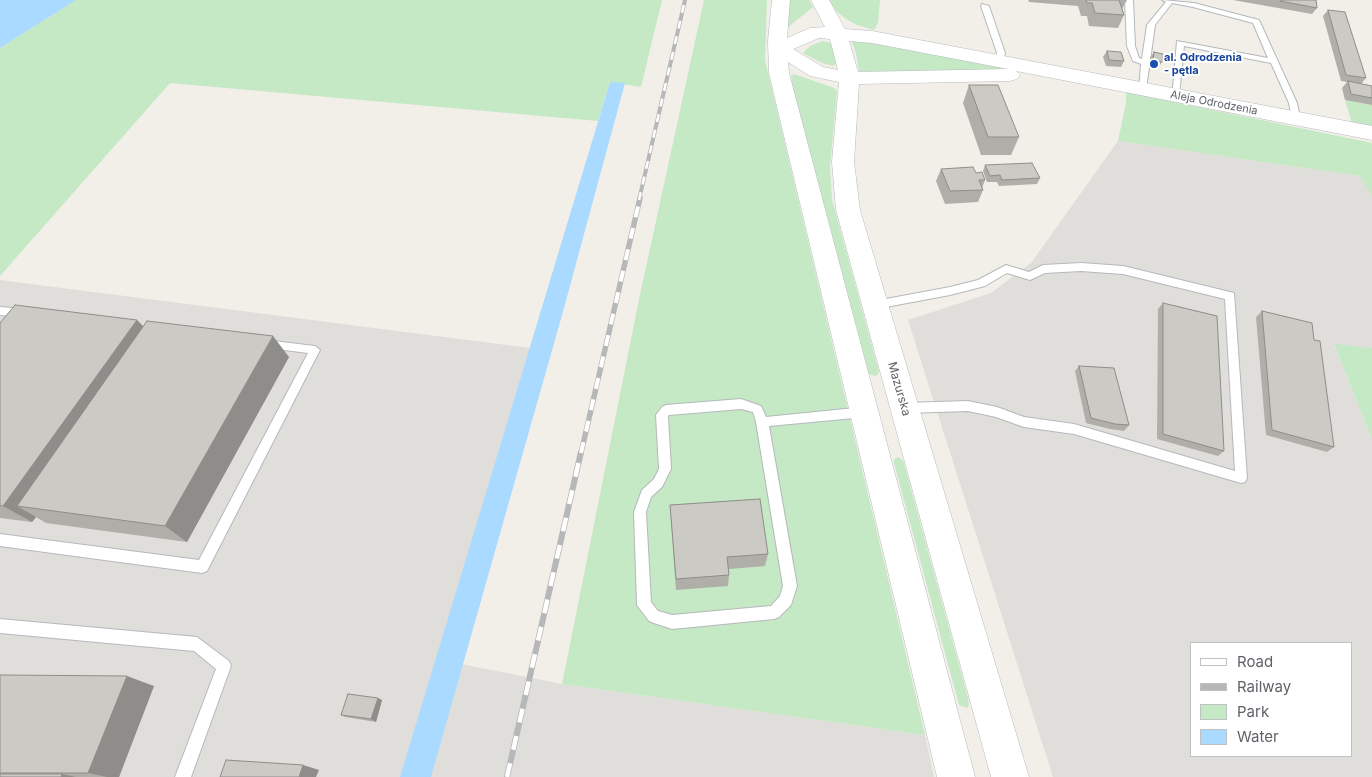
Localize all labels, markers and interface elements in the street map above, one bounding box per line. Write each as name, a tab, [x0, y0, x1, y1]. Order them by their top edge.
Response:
place label: al. Odrodzenia - pętla	[1164, 51, 1242, 77]
marker: al. Odrodzenia - pętla	[1148, 58, 1160, 70]
street label: Aleja Odrodzenia	[1169, 88, 1259, 118]
street label: Mazurska	[884, 360, 914, 418]
legend	[1190, 642, 1352, 757]
text: Road	[1237, 652, 1273, 671]
text: Railway	[1237, 677, 1291, 696]
text: Park	[1237, 702, 1269, 721]
text: Water	[1237, 727, 1279, 746]

